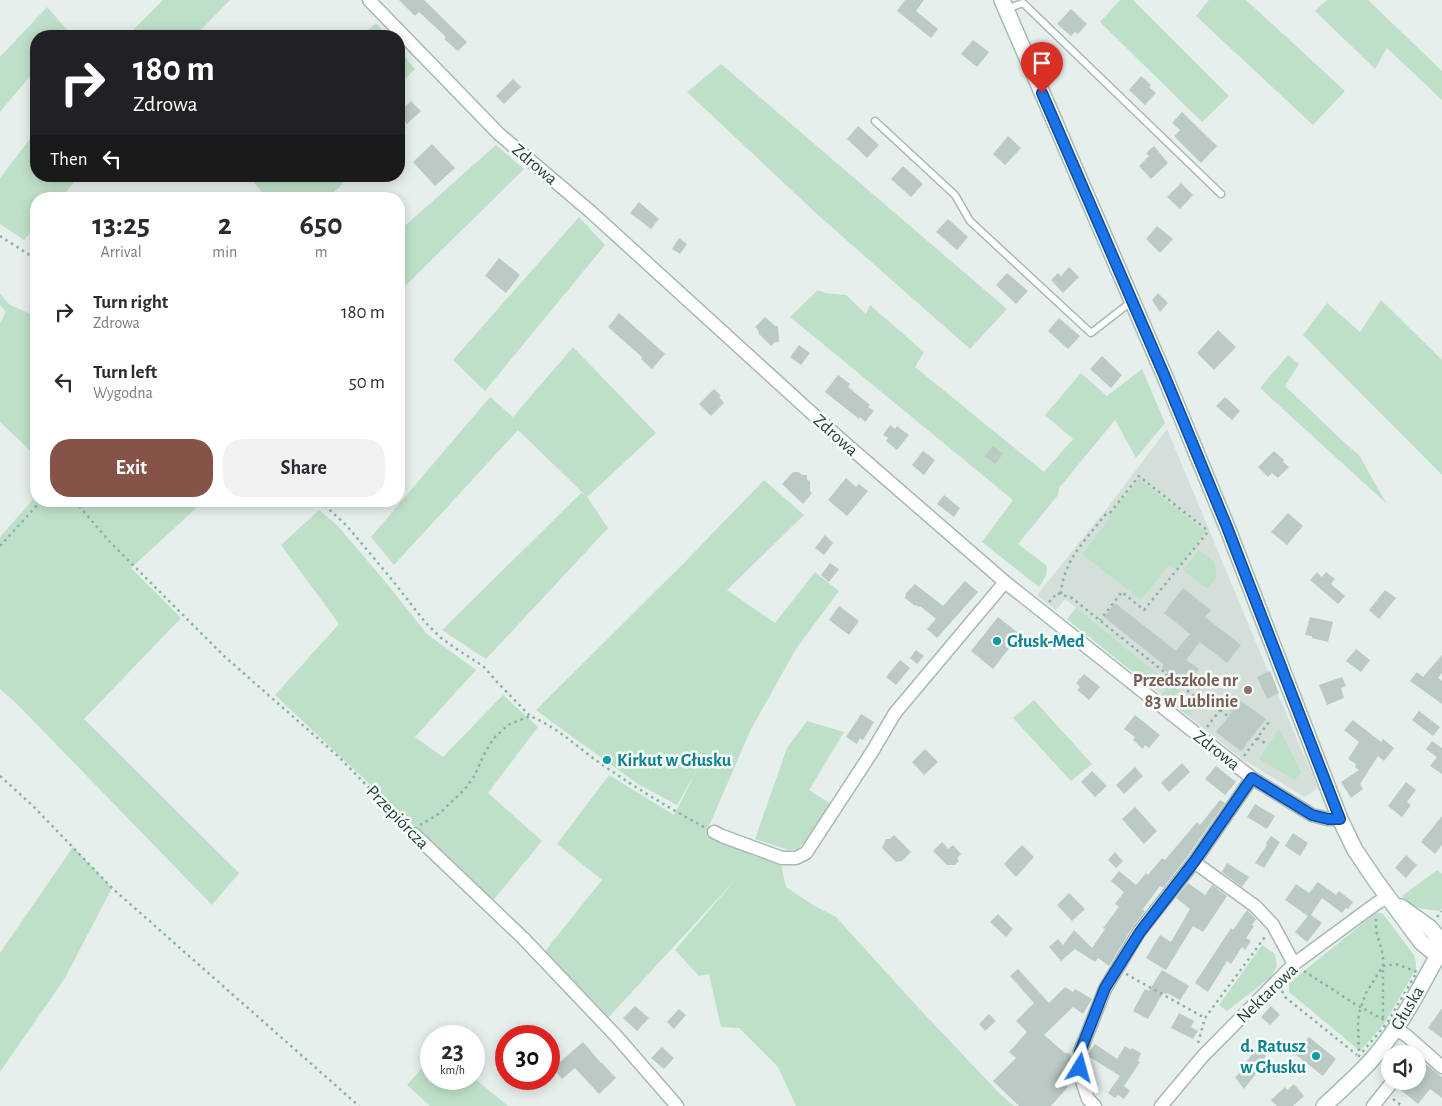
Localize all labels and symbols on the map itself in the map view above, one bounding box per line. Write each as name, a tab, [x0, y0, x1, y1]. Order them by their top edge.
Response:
pin	[1021, 42, 1063, 93]
street label: Zdrowa	[508, 141, 560, 189]
street label: Zdrowa	[810, 411, 861, 460]
place label: Głusk-Med	[1007, 633, 1085, 651]
marker: Głusk-Med	[991, 635, 1003, 647]
place label: Przedszkole nr 83 w Lublinie	[1133, 672, 1239, 711]
marker: Przedszkole nr 83 w Lublinie	[1242, 684, 1254, 696]
street label: Zdrowa	[1190, 727, 1243, 774]
place label: Kirkut w Głusku	[617, 752, 732, 770]
marker: Kirkut w Głusku	[601, 754, 613, 766]
street label: Przepiórcza	[363, 782, 432, 853]
street label: Nektarowa	[1234, 961, 1302, 1027]
street label: Głuska	[1388, 984, 1428, 1034]
speed limit sign: 30	[495, 1025, 560, 1090]
place label: d. Ratusz w Głusku	[1240, 1038, 1307, 1077]
position arrow	[1053, 1041, 1105, 1093]
marker: d. Ratusz w Głusku	[1310, 1050, 1322, 1062]

